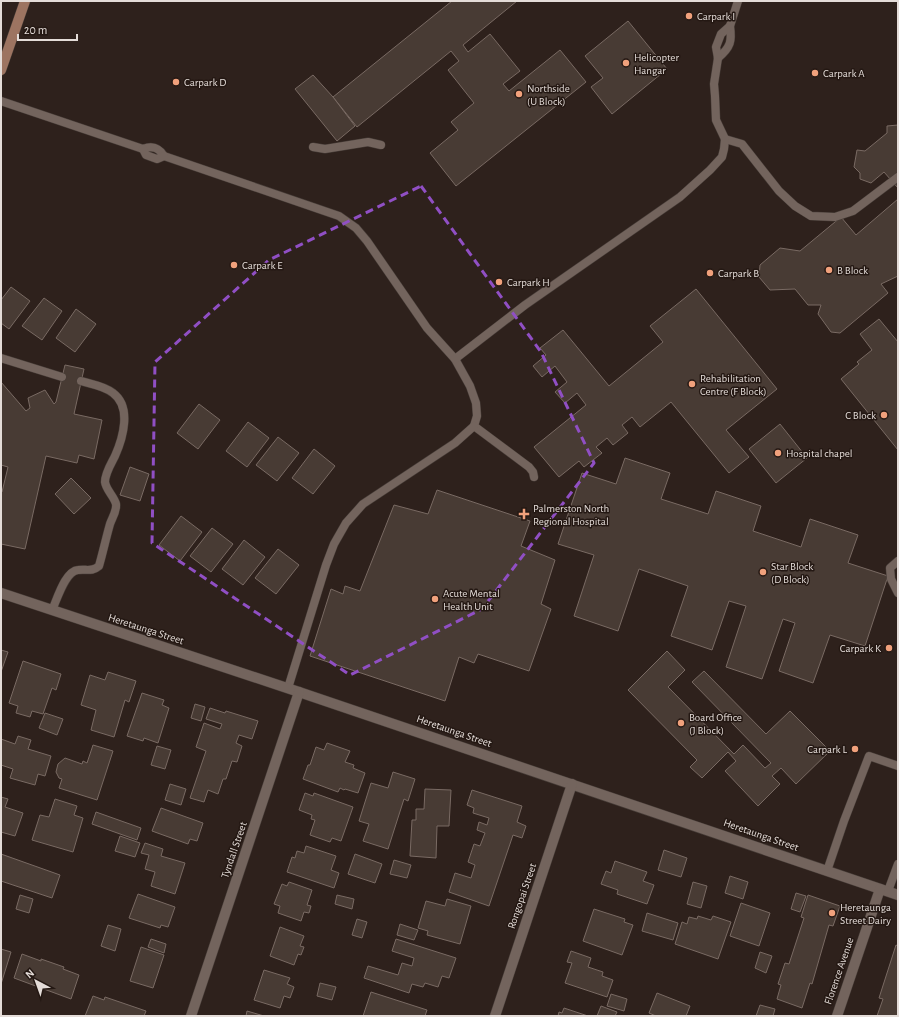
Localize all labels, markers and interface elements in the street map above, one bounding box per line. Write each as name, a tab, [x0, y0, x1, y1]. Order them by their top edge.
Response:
marker: Carpark I	[684, 11, 694, 21]
place label: Carpark I	[697, 11, 735, 22]
scale bar	[18, 16, 77, 42]
text: 20 m	[24, 24, 47, 36]
place label: Helicopter Hangar	[634, 52, 679, 76]
marker: Helicopter Hangar	[621, 58, 631, 68]
marker: Carpark A	[810, 68, 820, 78]
place label: Carpark A	[823, 68, 865, 79]
marker: Carpark D	[171, 77, 181, 87]
place label: Carpark D	[184, 77, 226, 88]
place label: Northside (U Block)	[527, 83, 570, 107]
marker: Northside (U Block)	[514, 89, 524, 99]
marker: Carpark E	[229, 260, 239, 270]
place label: Carpark E	[242, 260, 283, 271]
marker: B Block	[824, 265, 834, 275]
place label: B Block	[837, 265, 868, 276]
marker: Carpark B	[705, 268, 715, 278]
place label: Carpark B	[718, 268, 759, 279]
marker: Carpark H	[494, 277, 504, 287]
place label: Carpark H	[507, 277, 550, 288]
place label: Rehabilitation Centre (F Block)	[700, 373, 767, 397]
marker: Rehabilitation Centre (F Block)	[687, 379, 697, 389]
place label: C Block	[845, 410, 876, 421]
marker: C Block	[879, 410, 889, 420]
marker: Hospital chapel	[773, 448, 783, 458]
place label: Hospital chapel	[786, 448, 853, 459]
place label: Palmerston North Regional Hospital	[533, 503, 609, 527]
marker: Palmerston North Regional Hospital	[518, 508, 530, 520]
place label: Star Block (D Block)	[771, 561, 813, 585]
marker: Star Block (D Block)	[758, 567, 768, 577]
place label: Acute Mental Health Unit	[443, 588, 500, 612]
marker: Acute Mental Health Unit	[430, 594, 440, 604]
street label: Heretaunga Street	[107, 612, 186, 647]
place label: Carpark K	[840, 643, 882, 654]
marker: Carpark K	[884, 643, 894, 653]
place label: Board Office (J Block)	[689, 712, 742, 736]
street label: Heretaunga Street	[415, 713, 493, 749]
marker: Board Office (J Block)	[676, 718, 686, 728]
place label: Carpark L	[807, 744, 847, 755]
marker: Carpark L	[850, 744, 860, 754]
street label: Heretaunga Street	[722, 817, 800, 853]
street label: Tyndall Street	[219, 820, 249, 880]
street label: Rongopai Street	[506, 861, 539, 930]
place label: Heretaunga Street Dairy	[840, 902, 891, 926]
marker: Heretaunga Street Dairy	[827, 908, 837, 918]
street label: Florence Avenue	[822, 936, 856, 1006]
north arrow	[16, 961, 56, 1001]
text: N	[23, 967, 36, 980]

